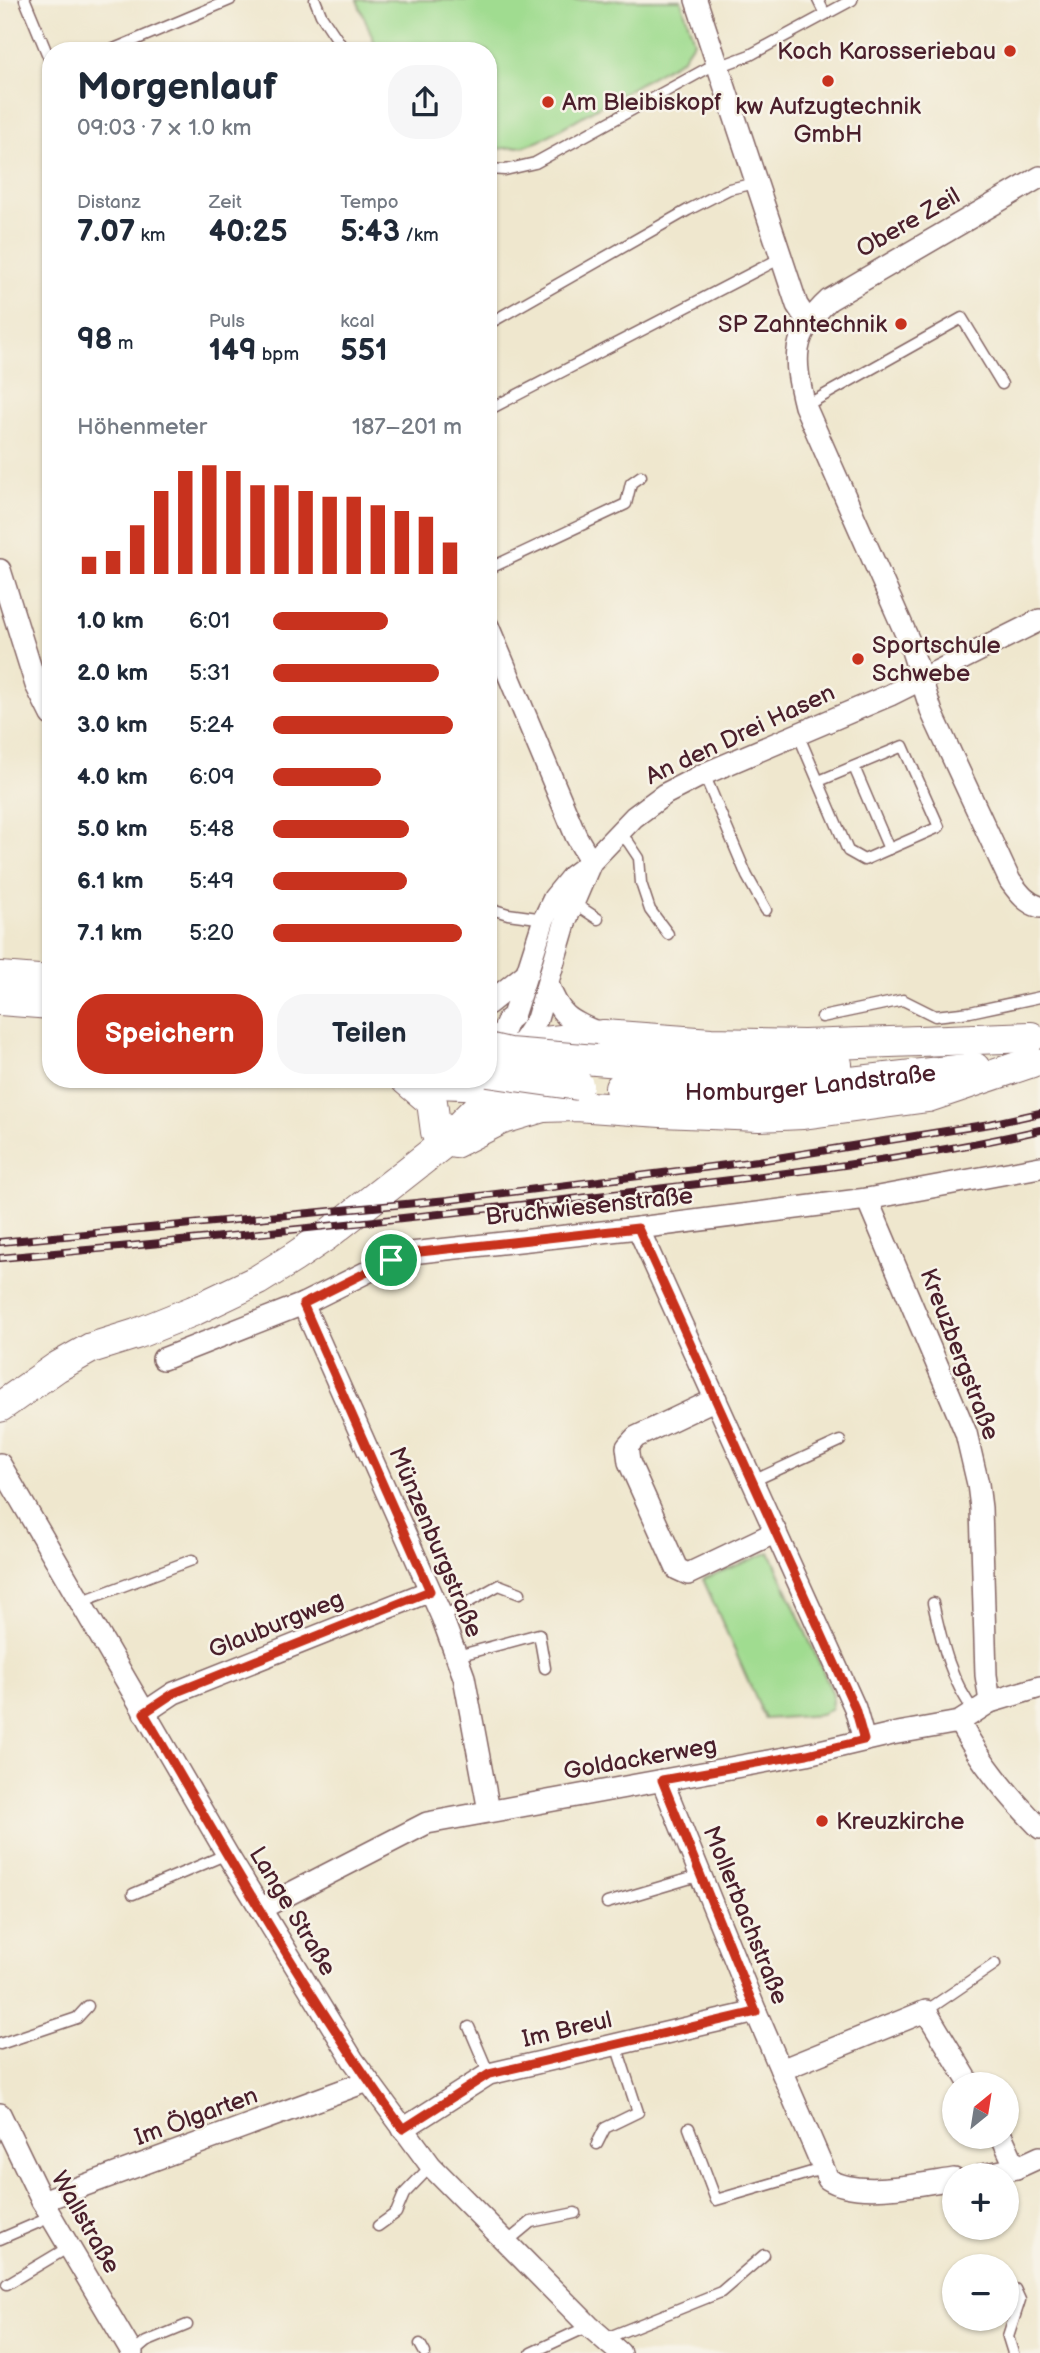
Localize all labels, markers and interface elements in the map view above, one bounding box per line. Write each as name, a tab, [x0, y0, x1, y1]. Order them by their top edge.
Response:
place label: Koch Karosseriebau	[777, 37, 996, 66]
marker: Koch Karosseriebau	[1002, 43, 1018, 59]
text: Morgenlauf	[77, 65, 277, 110]
button: share	[388, 65, 462, 139]
marker: kw Aufzugtechnik GmbH	[820, 73, 836, 89]
place label: Am Bleibiskopf	[562, 88, 722, 117]
place label: kw Aufzugtechnik GmbH	[735, 92, 921, 149]
marker: Am Bleibiskopf	[540, 94, 556, 110]
text: 09:03 · 7 × 1.0 km	[77, 114, 252, 142]
street label: Obere Zeil	[851, 181, 965, 264]
text: Distanz	[77, 191, 141, 214]
text: Zeit	[209, 191, 242, 214]
text: Tempo	[340, 191, 399, 214]
text: 7.07	[77, 214, 135, 250]
text: 40:25	[209, 214, 288, 250]
text: 5:43	[340, 214, 400, 250]
text: km	[135, 224, 166, 247]
text: /km	[400, 224, 439, 247]
text: Puls	[209, 310, 245, 333]
text: kcal	[340, 310, 374, 333]
place label: SP Zahntechnik	[718, 310, 887, 339]
marker: SP Zahntechnik	[893, 316, 909, 332]
text: 98	[77, 322, 113, 358]
text: m	[113, 332, 133, 355]
text: 149	[209, 333, 257, 369]
text: 551	[340, 333, 388, 369]
text: bpm	[257, 343, 299, 366]
text: Höhenmeter	[77, 413, 207, 441]
text: 187–201 m	[352, 413, 462, 441]
text: 1.0 km	[77, 607, 144, 635]
text: 6:01	[189, 607, 230, 635]
place label: Sportschule Schwebe	[872, 631, 1001, 688]
marker: Sportschule Schwebe	[850, 651, 866, 667]
text: 2.0 km	[77, 659, 148, 687]
text: 5:31	[189, 659, 230, 687]
street label: An den Drei Hasen	[641, 678, 839, 791]
text: 3.0 km	[77, 711, 148, 739]
text: 5:24	[189, 711, 234, 739]
text: 4.0 km	[77, 763, 148, 791]
text: 6:09	[189, 763, 235, 791]
text: 5.0 km	[77, 815, 148, 843]
text: 5:48	[189, 815, 234, 843]
text: 6.1 km	[77, 867, 144, 895]
text: 5:49	[189, 867, 234, 895]
text: 7.1 km	[77, 919, 142, 947]
text: 5:20	[189, 919, 234, 947]
button: Speichern	[77, 994, 263, 1074]
button: Teilen	[277, 994, 462, 1074]
street label: Homburger Landstraße	[685, 1059, 937, 1107]
street label: Bruchwiesenstraße	[484, 1181, 694, 1232]
pin	[361, 1230, 421, 1290]
icon: arrive	[372, 1241, 410, 1279]
street label: Kreuzbergstraße	[914, 1264, 1006, 1444]
street label: Münzenburgstraße	[382, 1443, 489, 1642]
street label: Glauburgweg	[205, 1584, 348, 1665]
street label: Goldackerweg	[561, 1731, 719, 1786]
place label: Kreuzkirche	[836, 1807, 965, 1836]
marker: Kreuzkirche	[814, 1813, 830, 1829]
street label: Mollerbachstraße	[697, 1822, 794, 2008]
street label: Lange Straße	[243, 1841, 342, 1981]
street label: Im Breul	[519, 2005, 615, 2054]
north arrow	[942, 2072, 1018, 2149]
map controls	[942, 2072, 1019, 2331]
street label: Im Ölgarten	[131, 2081, 262, 2152]
button: +	[942, 2163, 1019, 2240]
street label: Wallstraße	[45, 2166, 126, 2279]
button: −	[942, 2254, 1019, 2331]

